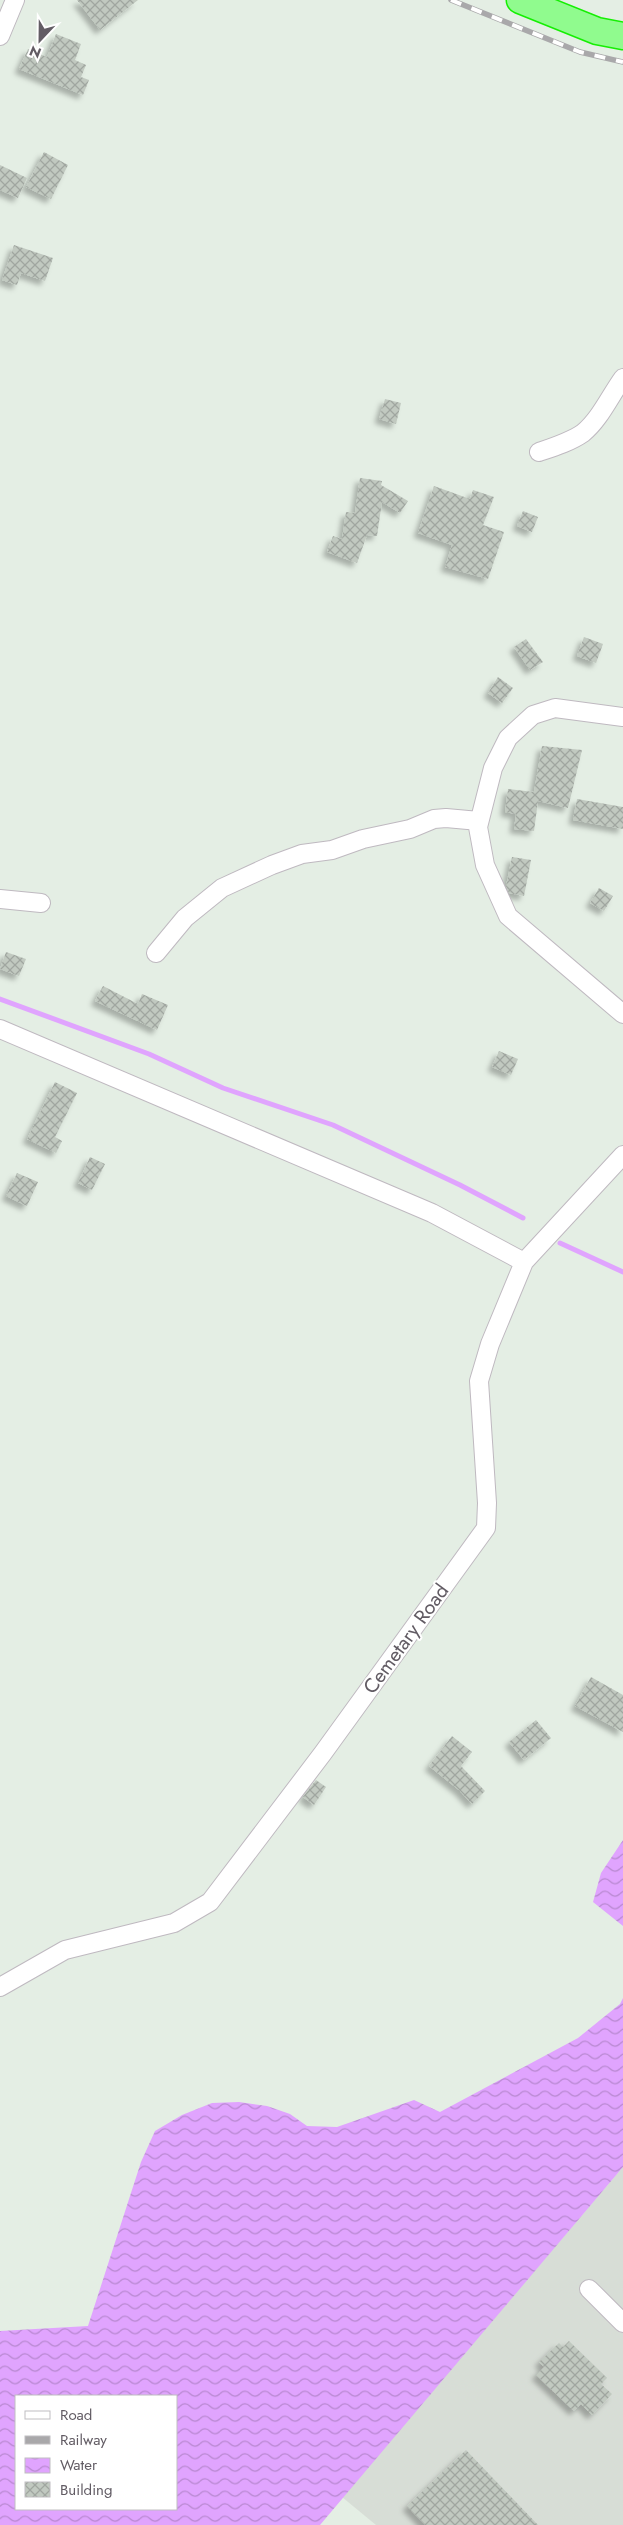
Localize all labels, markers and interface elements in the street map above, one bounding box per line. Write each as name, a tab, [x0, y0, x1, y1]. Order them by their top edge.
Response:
north arrow	[15, 15, 65, 65]
text: N	[26, 41, 44, 63]
street label: Cemetary Road	[356, 1578, 456, 1700]
legend	[15, 2395, 178, 2510]
text: Road	[60, 2404, 92, 2426]
text: Railway	[60, 2429, 107, 2451]
text: Water	[60, 2454, 98, 2476]
text: Building	[60, 2479, 112, 2501]

